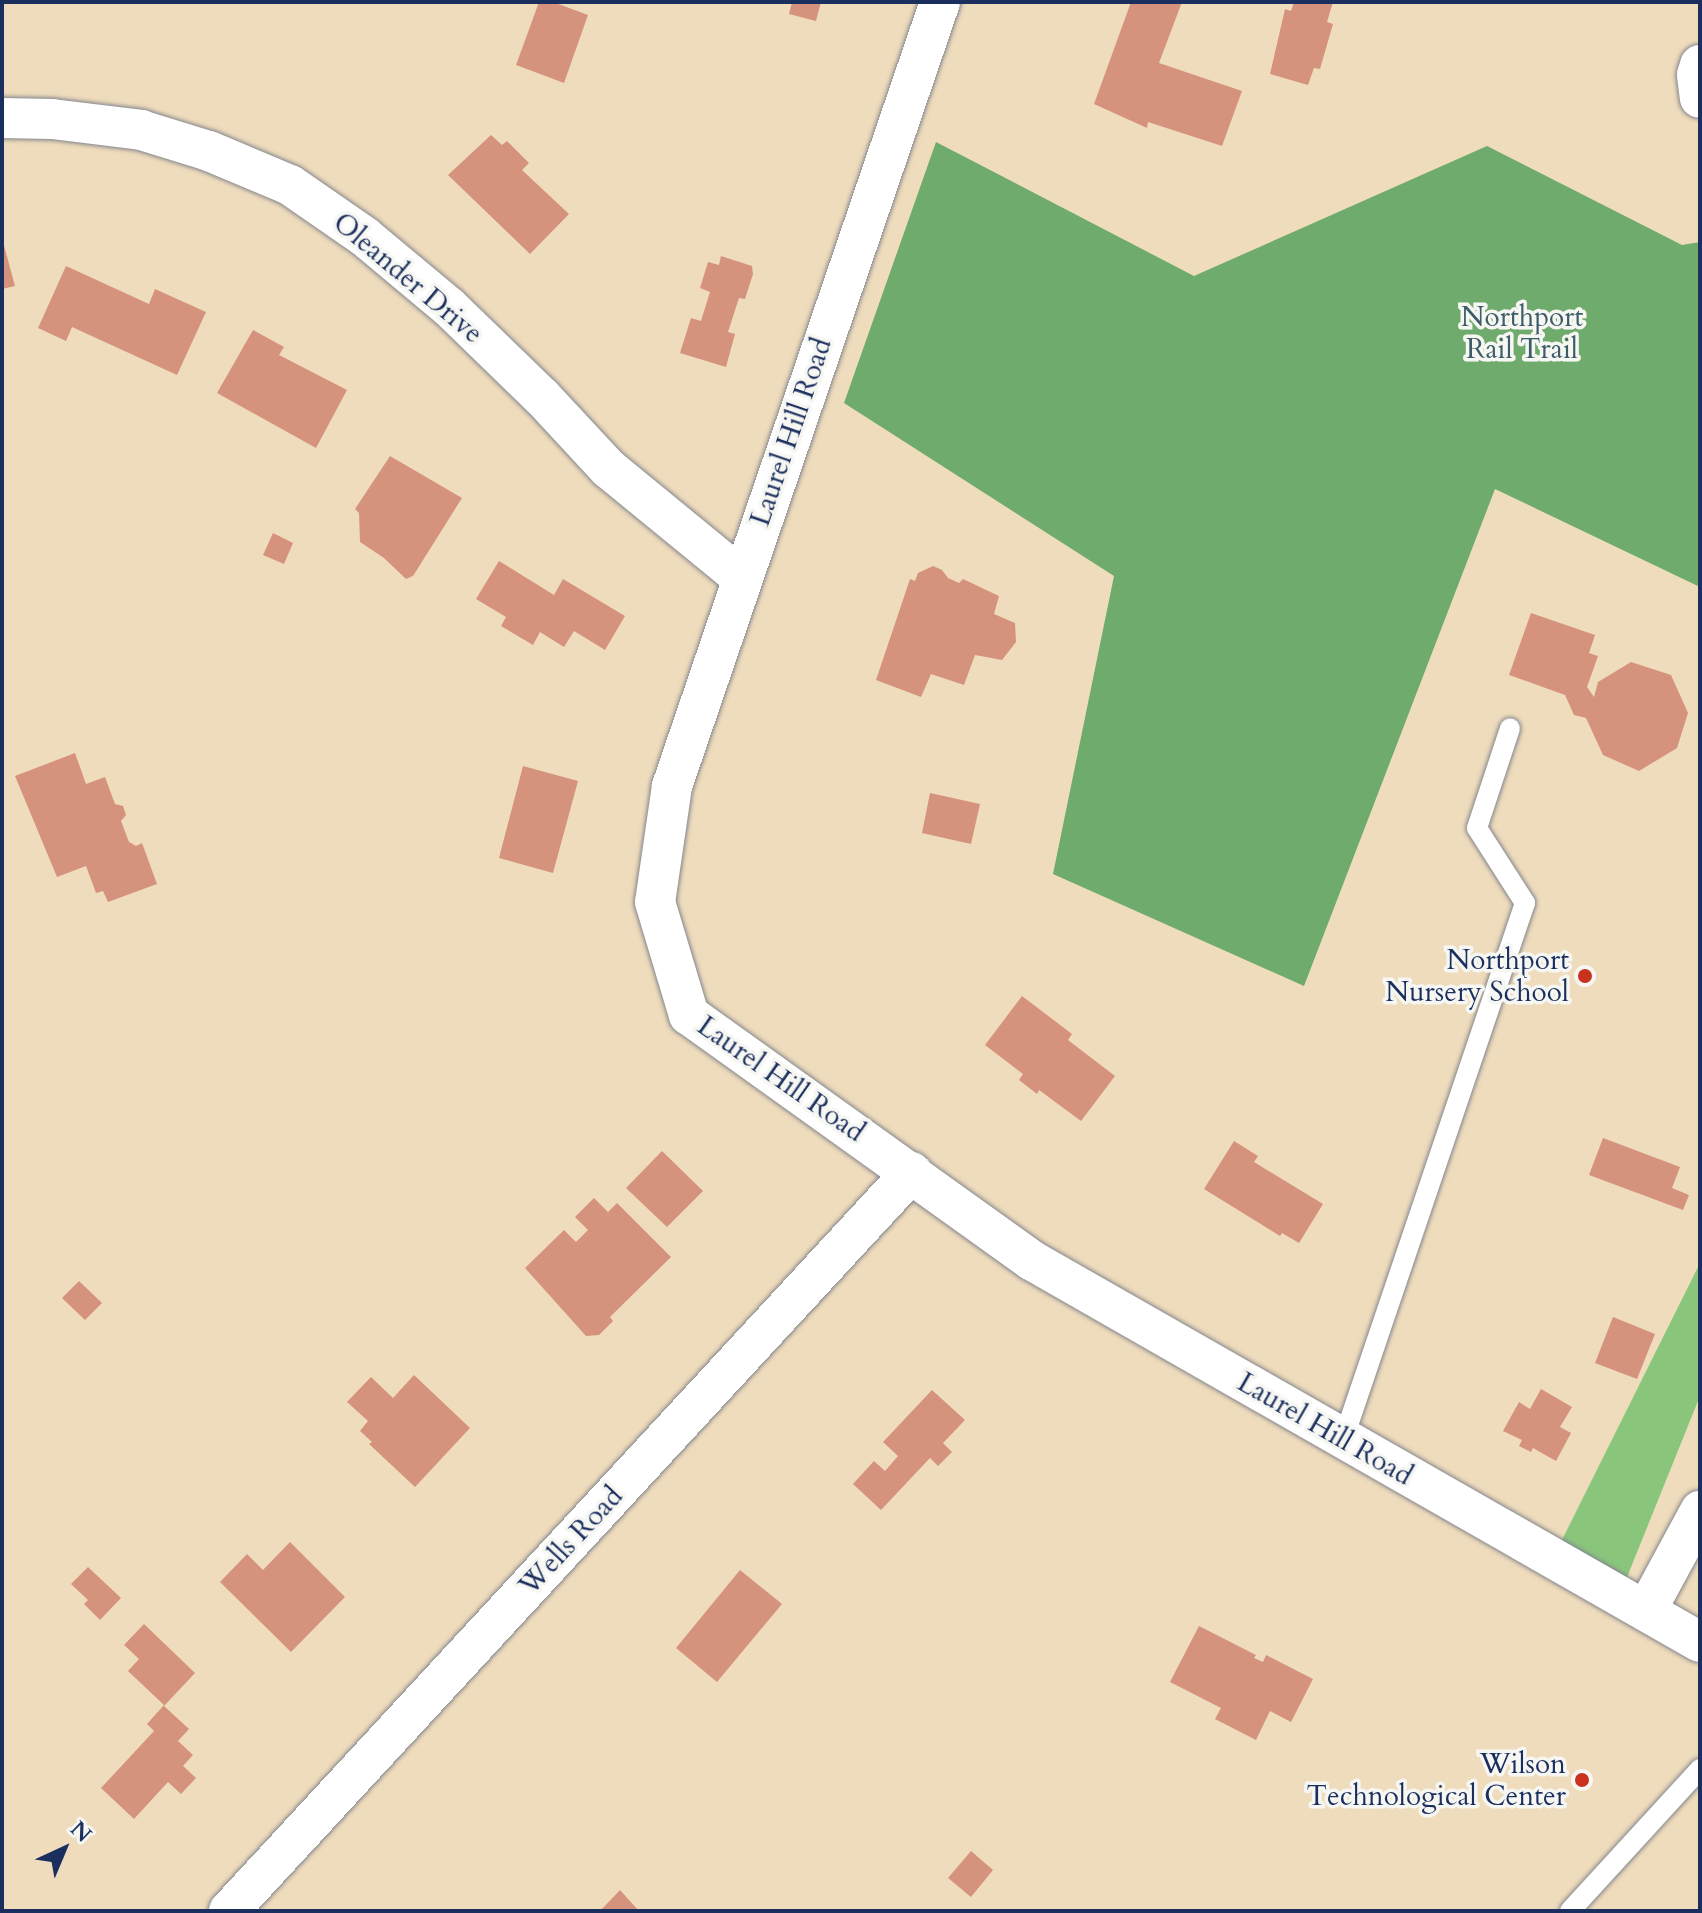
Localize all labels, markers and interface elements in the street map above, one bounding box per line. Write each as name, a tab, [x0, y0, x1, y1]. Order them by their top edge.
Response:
street label: Oleander Drive	[326, 206, 490, 350]
park label: Northport Rail Trail	[1461, 300, 1583, 366]
street label: Laurel Hill Road	[743, 334, 839, 530]
place label: Northport Nursery School	[1385, 943, 1569, 1009]
marker: Northport Nursery School	[1576, 967, 1594, 985]
street label: Laurel Hill Road	[691, 1009, 871, 1149]
street label: Laurel Hill Road	[1231, 1365, 1419, 1493]
street label: Wells Road	[512, 1480, 630, 1602]
place label: Wilson Technological Center	[1306, 1747, 1566, 1813]
marker: Wilson Technological Center	[1573, 1771, 1591, 1789]
north arrow	[24, 1809, 104, 1889]
text: N	[63, 1814, 98, 1849]

